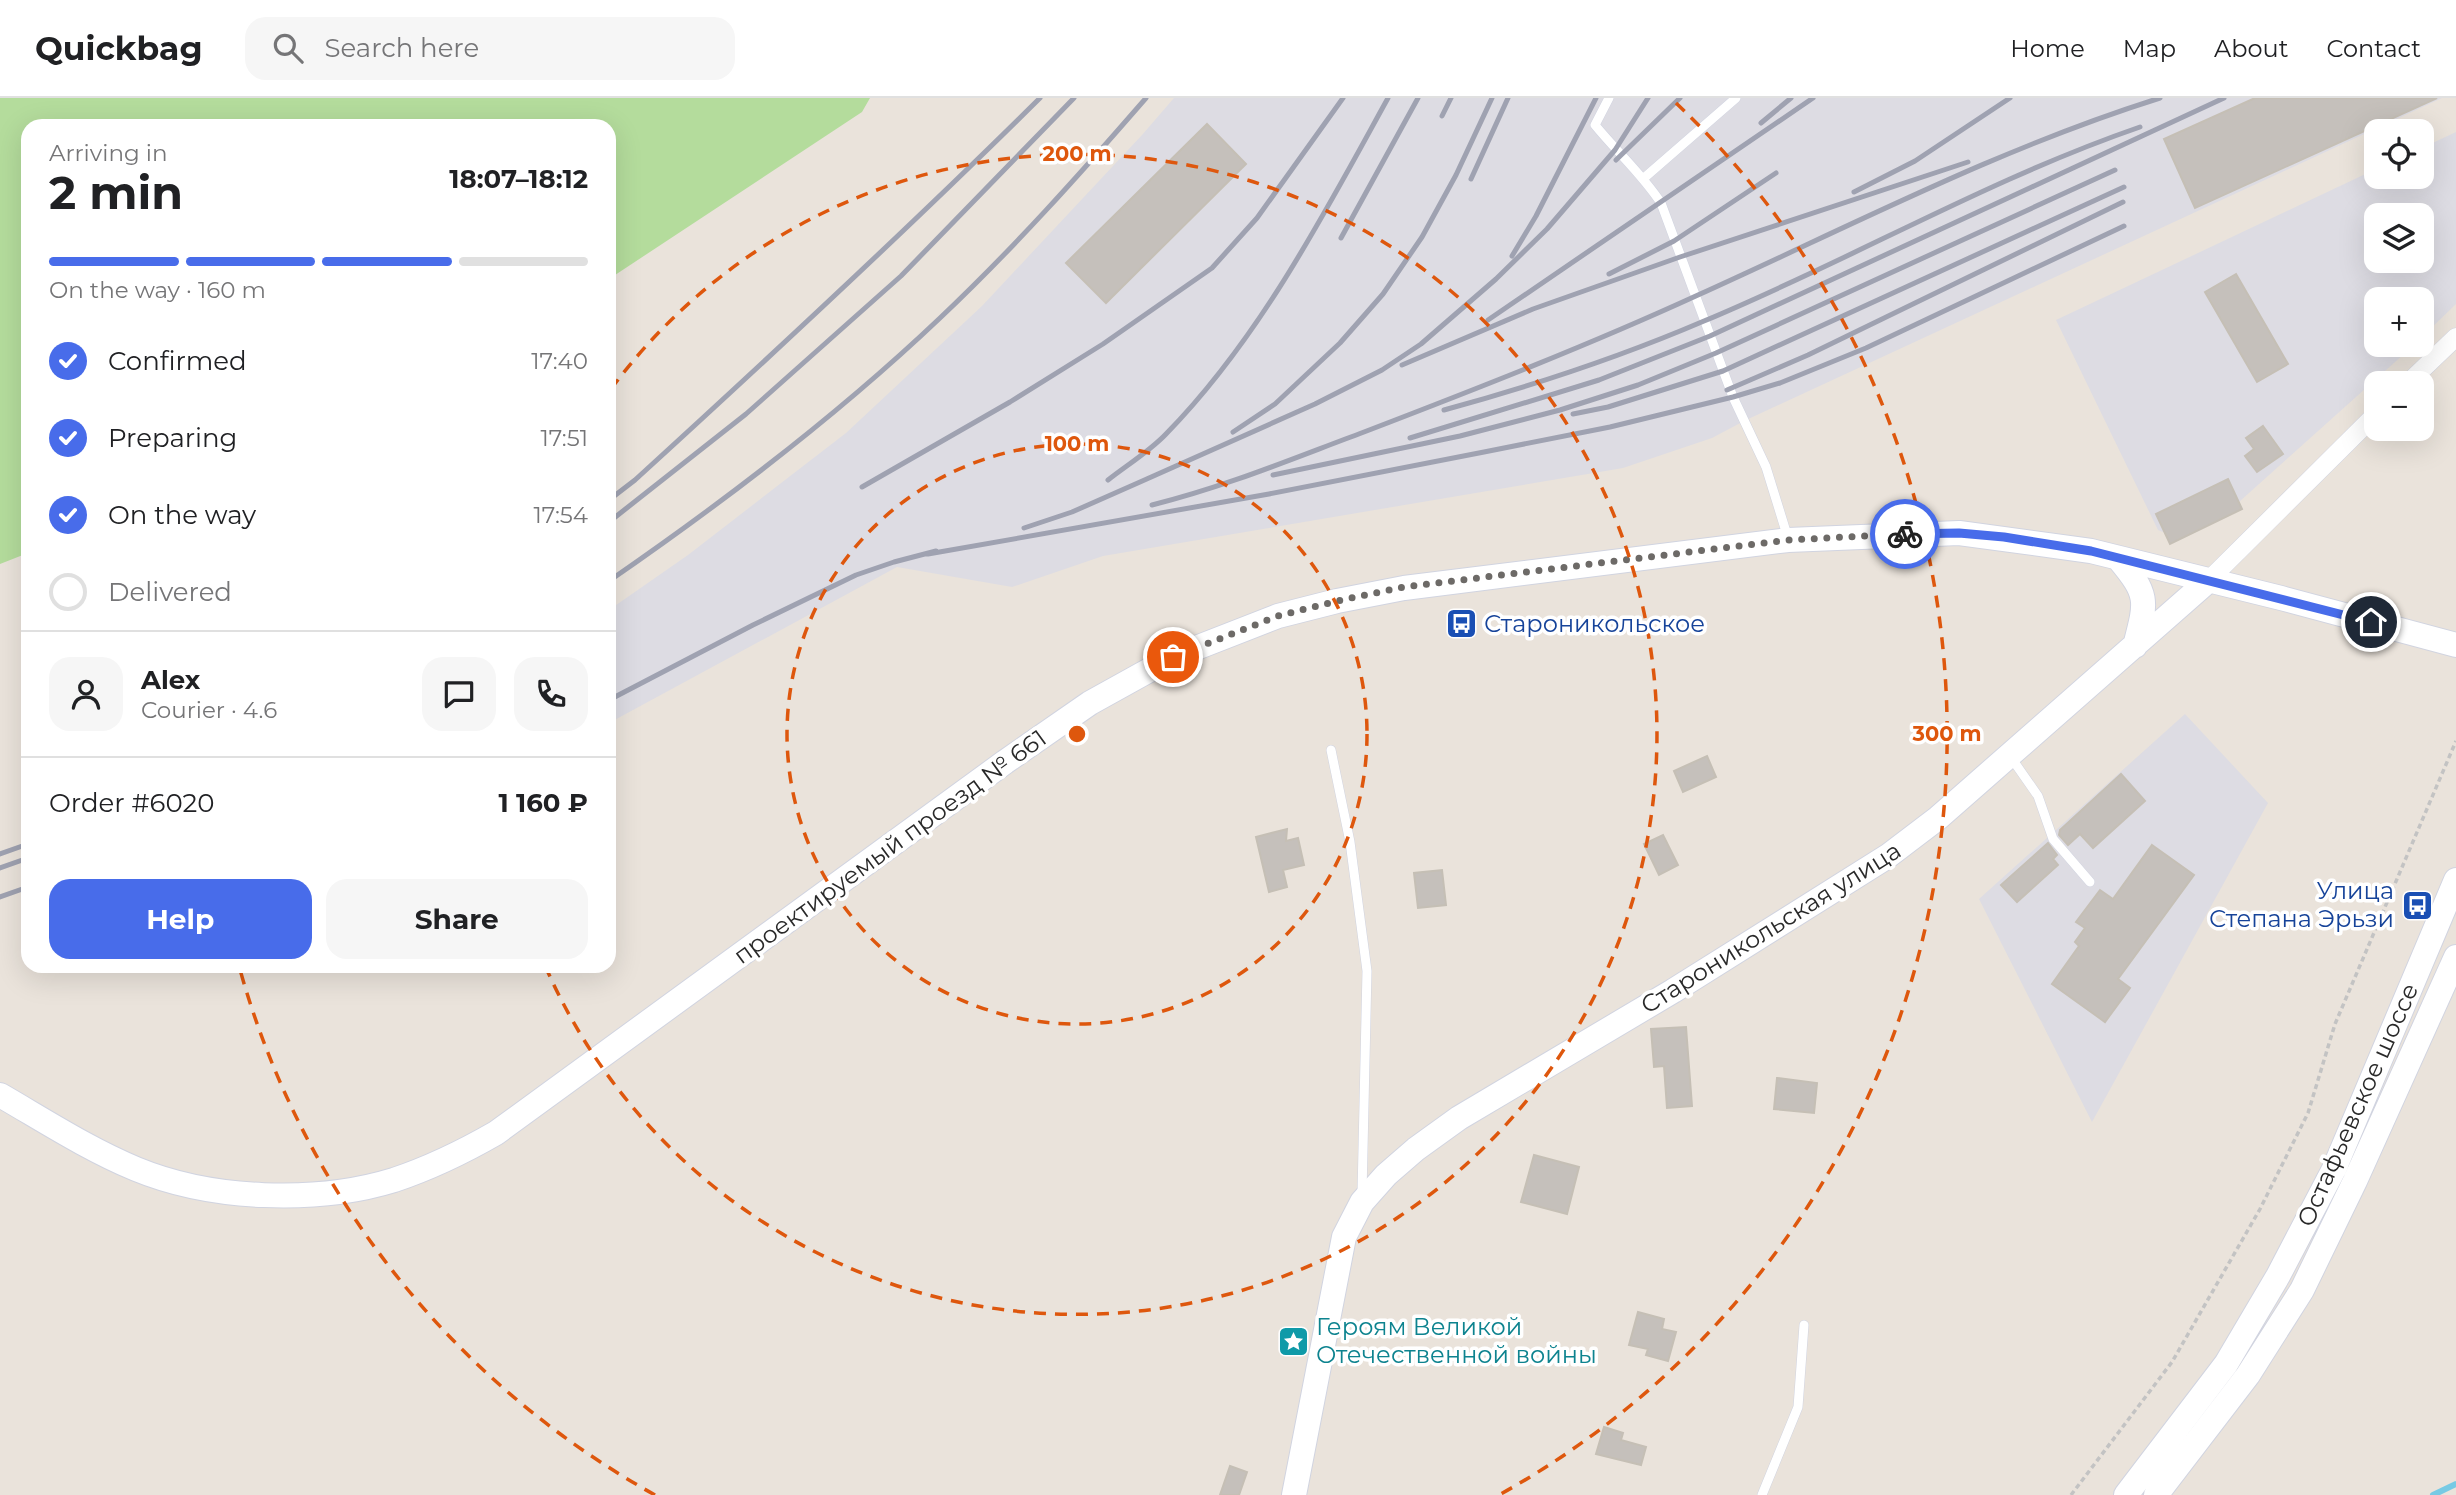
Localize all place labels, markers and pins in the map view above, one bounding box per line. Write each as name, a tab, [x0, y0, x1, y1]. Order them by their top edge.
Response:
pin	[2341, 592, 2401, 652]
bus stop icon: Староникольское	[1444, 607, 1478, 641]
place label: Староникольское	[1484, 609, 1705, 638]
pin	[1143, 627, 1203, 687]
centre of rings	[1065, 722, 1089, 746]
place label: Улица Степана Эрьзи	[2209, 876, 2394, 933]
bus stop icon: Улица Степана Эрьзи	[2400, 888, 2434, 922]
place label: Героям Великой Отечественной войны	[1316, 1312, 1597, 1369]
place icon: Героям Великой Отечественной войны	[1276, 1324, 1310, 1358]

